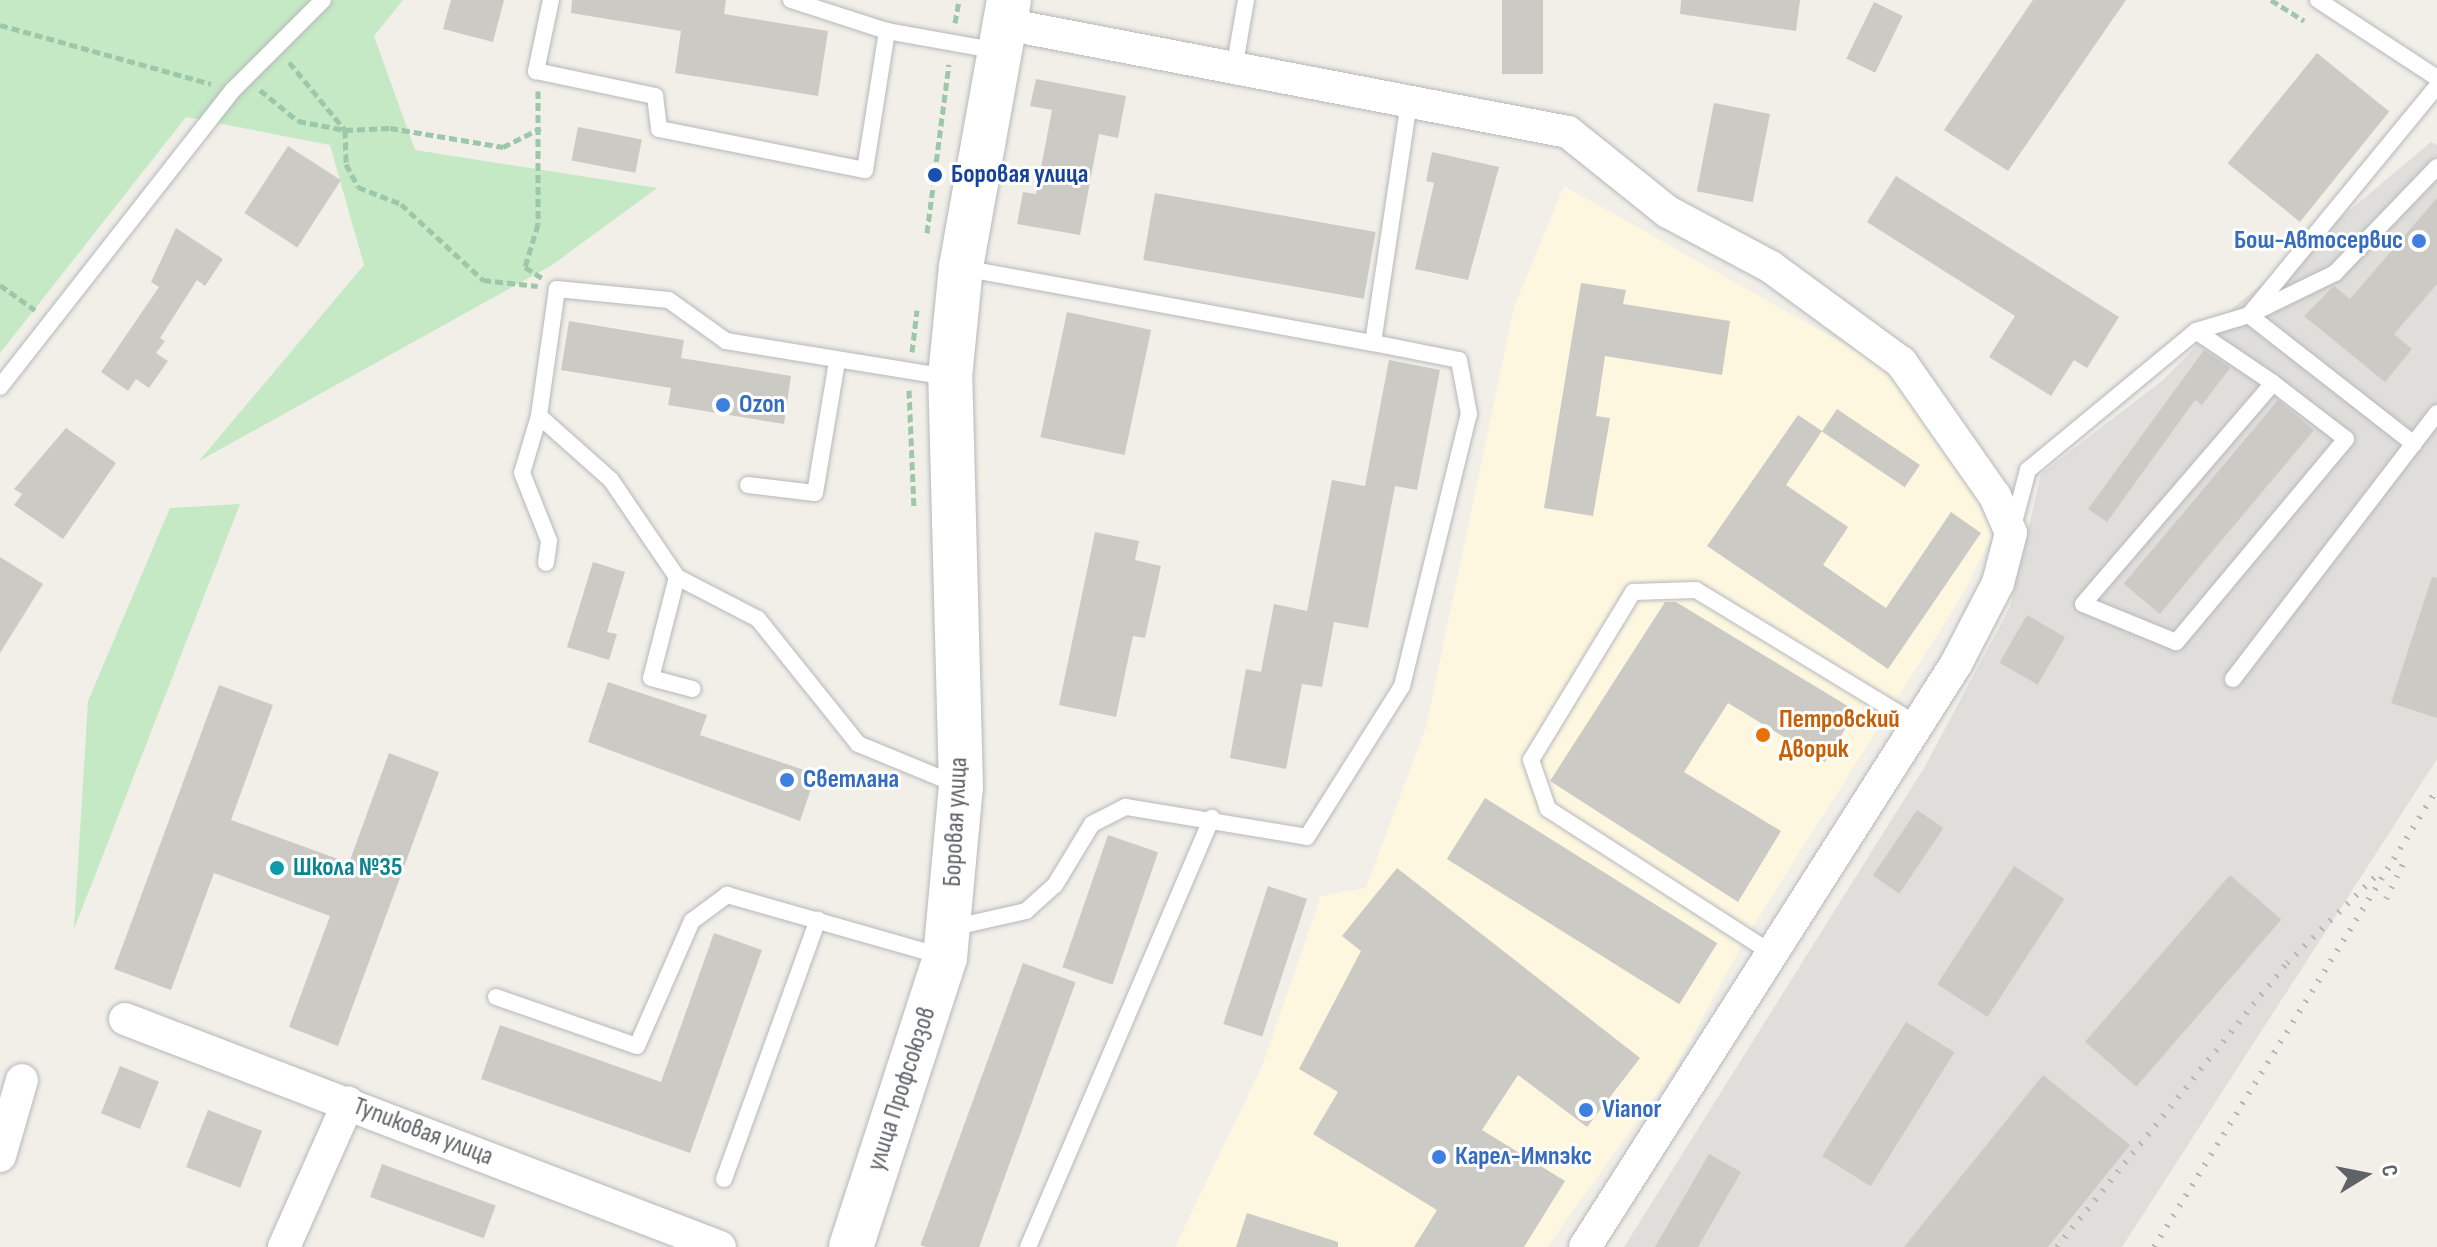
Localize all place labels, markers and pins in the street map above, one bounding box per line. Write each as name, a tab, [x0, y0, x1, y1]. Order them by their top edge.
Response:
place label: Боровая улица	[951, 159, 1089, 191]
marker: Боровая улица	[926, 166, 944, 184]
place label: Бош-Автосервис	[2234, 225, 2403, 257]
marker: Бош-Автосервис	[2410, 232, 2428, 250]
place label: Ozon	[739, 389, 785, 421]
marker: Ozon	[714, 396, 732, 414]
place label: Петровский Дворик	[1779, 704, 1900, 766]
marker: Петровский Дворик	[1754, 726, 1772, 744]
place label: Светлана	[803, 764, 899, 796]
marker: Светлана	[778, 771, 796, 789]
place label: Школа №35	[293, 852, 402, 884]
marker: Школа №35	[268, 859, 286, 877]
place label: Vianor	[1602, 1094, 1662, 1126]
marker: Vianor	[1577, 1101, 1595, 1119]
place label: Карел-Импэкс	[1455, 1141, 1592, 1173]
marker: Карел-Импэкс	[1430, 1148, 1448, 1166]

